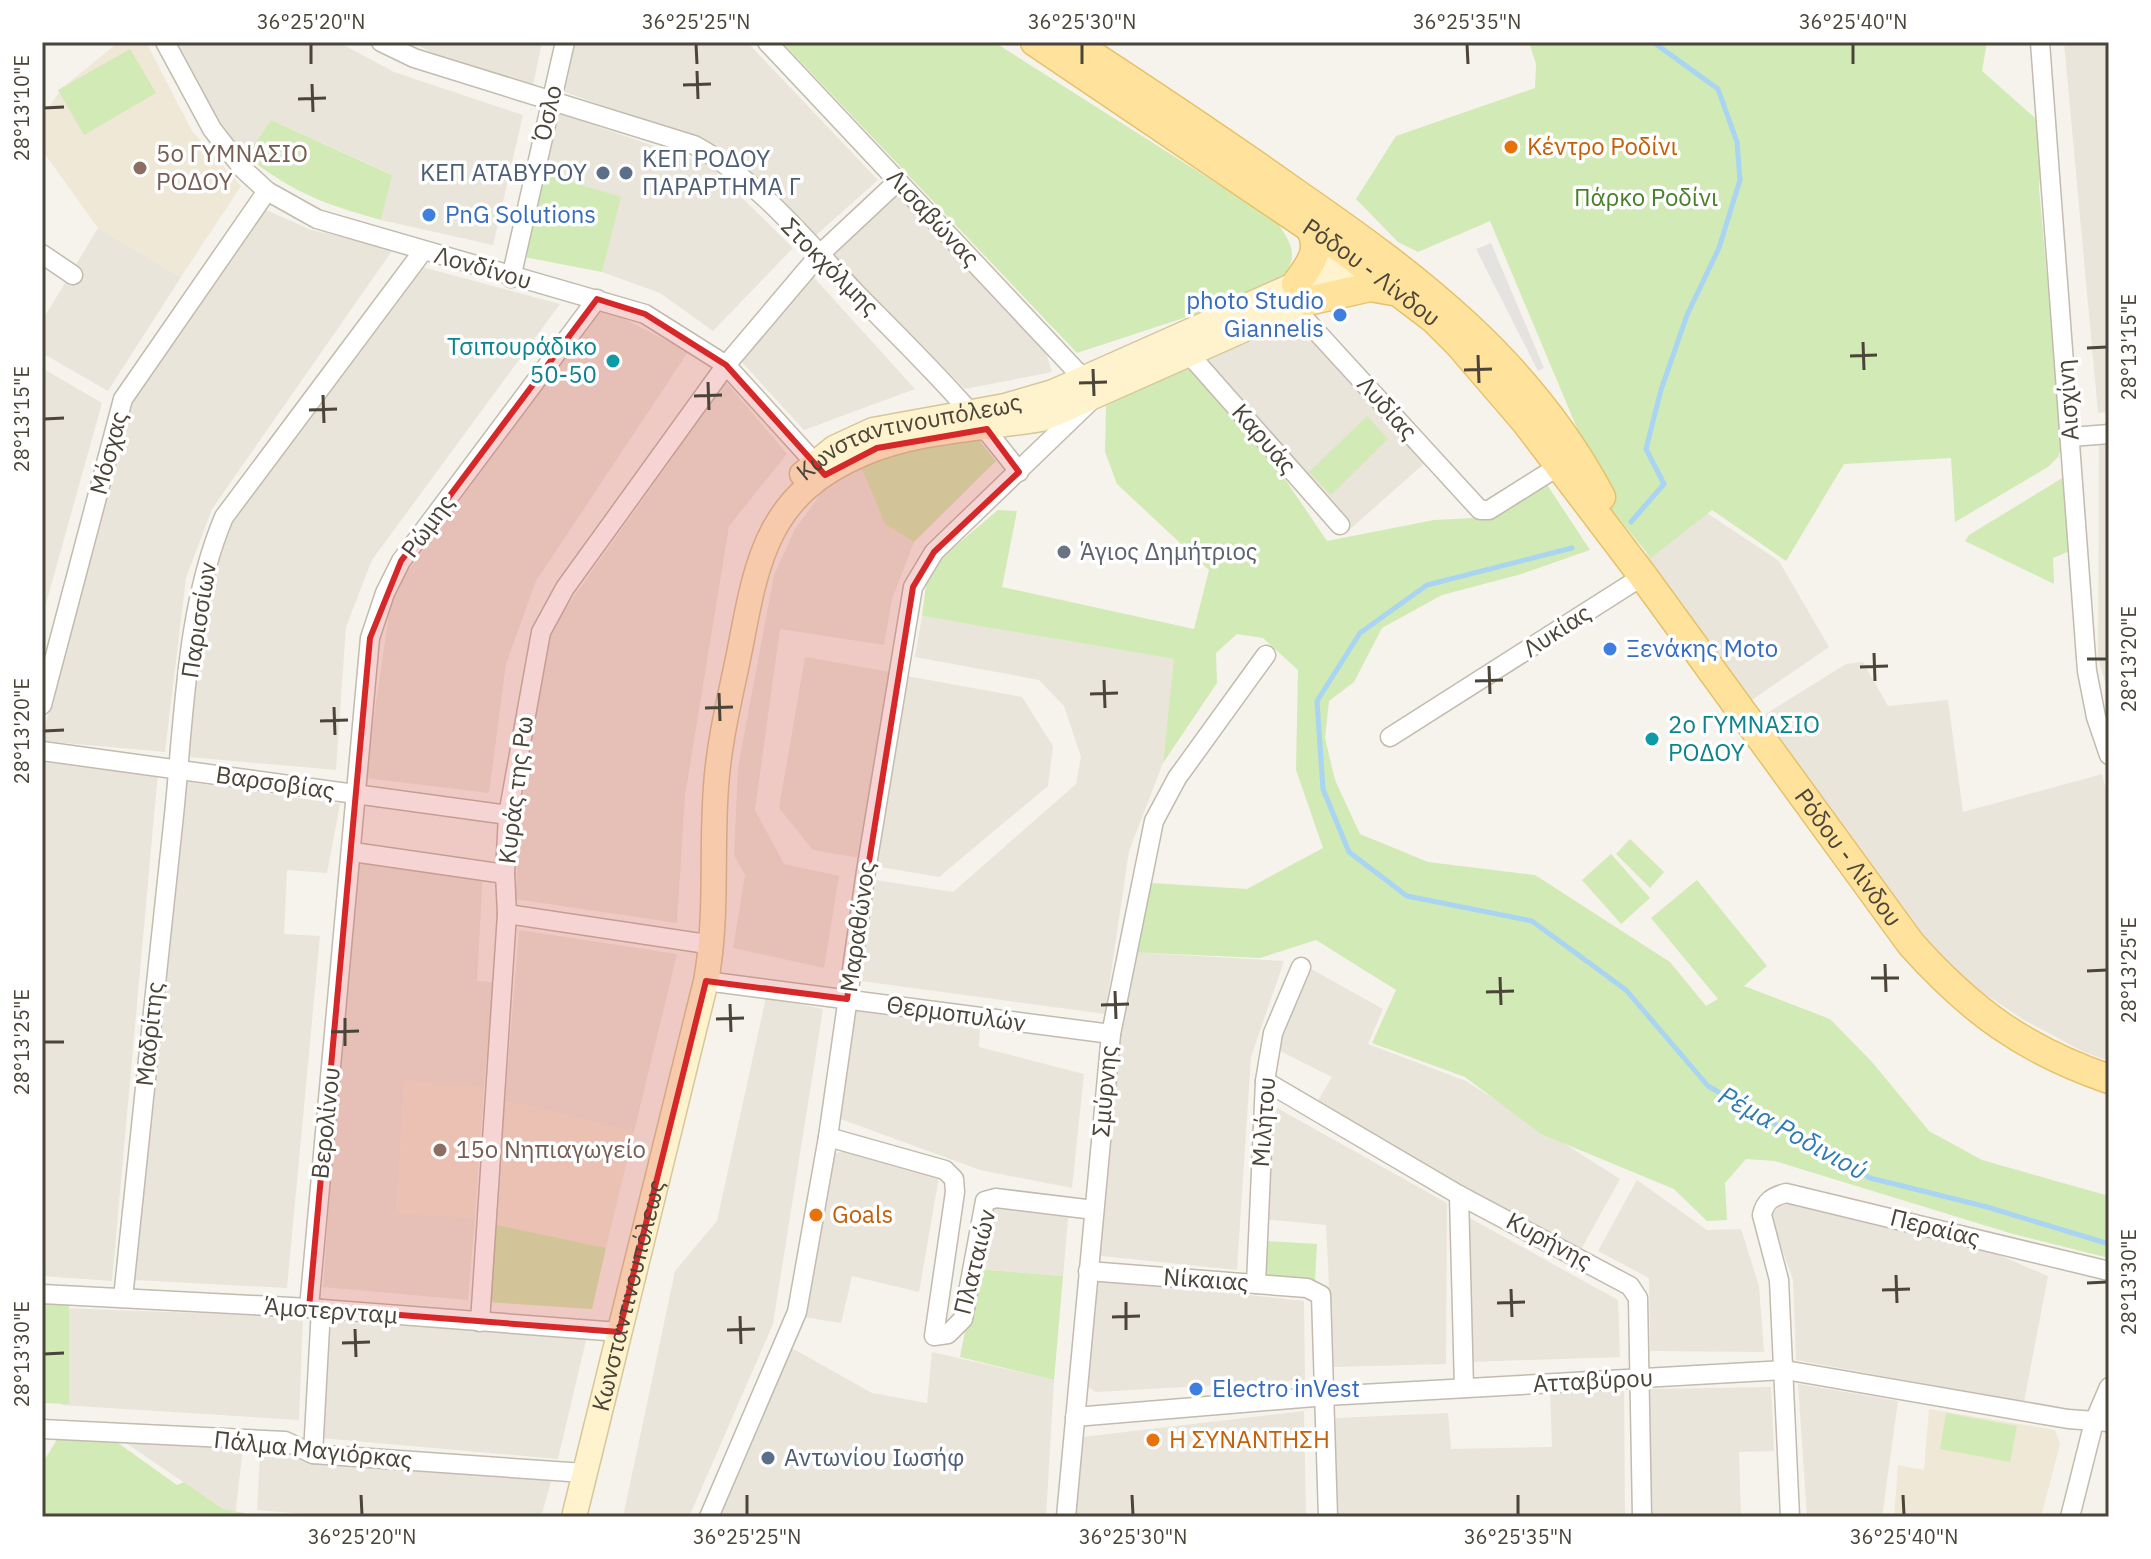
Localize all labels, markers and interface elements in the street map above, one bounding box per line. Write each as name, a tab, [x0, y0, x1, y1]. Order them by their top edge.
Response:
text: 36°25'20"N	[257, 8, 365, 35]
text: 36°25'25"N	[642, 8, 750, 35]
text: 36°25'30"N	[1028, 8, 1136, 35]
text: 36°25'35"N	[1413, 8, 1521, 35]
text: 36°25'40"N	[1799, 8, 1907, 35]
text: 28°13'10"E	[8, 55, 35, 161]
street label: Όσλο	[525, 82, 569, 145]
place label: Κέντρο Ροδίνι	[1527, 130, 1678, 162]
place label: 5ο ΓΥΜΝΑΣΙΟ ΡΟΔΟΥ	[156, 137, 308, 197]
marker: Κέντρο Ροδίνι	[1502, 138, 1520, 156]
place label: ΚΕΠ ΡΟΔΟΥ ΠΑΡΑΡΤΗΜΑ Γ	[642, 142, 801, 202]
place label: ΚΕΠ ΑΤΑΒΥΡΟΥ	[420, 156, 587, 188]
marker: 5ο ΓΥΜΝΑΣΙΟ ΡΟΔΟΥ	[131, 159, 149, 177]
street label: Λισαβώνας	[880, 162, 987, 273]
marker: ΚΕΠ ΑΤΑΒΥΡΟΥ	[594, 164, 612, 182]
marker: ΚΕΠ ΡΟΔΟΥ ΠΑΡΑΡΤΗΜΑ Γ	[617, 164, 635, 182]
park label: Πάρκο Ροδίνι	[1574, 181, 1718, 213]
place label: PnG Solutions	[445, 198, 596, 230]
marker: PnG Solutions	[420, 206, 438, 224]
street label: Στοκχόλμης	[775, 210, 887, 322]
street label: Ρόδου - Λίνδου	[1297, 210, 1447, 333]
street label: Λονδίνου	[431, 238, 536, 296]
place label: photo Studio Giannelis	[1186, 284, 1324, 344]
text: 28°13'15"E	[2115, 294, 2142, 400]
marker: photo Studio Giannelis	[1331, 306, 1349, 324]
place label: Τσιπουράδικο 50-50	[447, 330, 597, 390]
marker: Τσιπουράδικο 50-50	[604, 352, 622, 370]
street label: Αισχίνη	[2048, 358, 2086, 442]
text: 28°13'15"E	[8, 366, 35, 472]
street label: Λυδίας	[1350, 368, 1425, 446]
street label: Κωνσταντινουπόλεως	[789, 385, 1025, 487]
street label: Καρυάς	[1225, 396, 1304, 480]
street label: Μόσχας	[82, 407, 135, 498]
street label: Ρώμης	[393, 487, 461, 564]
place label: Άγιος Δημήτριος	[1080, 535, 1257, 567]
marker: Άγιος Δημήτριος	[1055, 543, 1073, 561]
street label: Παρισσίων	[173, 559, 223, 680]
street label: Λυκίας	[1516, 596, 1597, 664]
text: 28°13'20"E	[2115, 606, 2142, 712]
place label: Ξενάκης Moto	[1626, 632, 1778, 664]
marker: Ξενάκης Moto	[1601, 640, 1619, 658]
text: 28°13'20"E	[8, 678, 35, 784]
place label: 2ο ΓΥΜΝΑΣΙΟ ΡΟΔΟΥ	[1668, 708, 1820, 768]
street label: Κυράς της Ρω	[490, 714, 540, 866]
marker: 2ο ΓΥΜΝΑΣΙΟ ΡΟΔΟΥ	[1643, 730, 1661, 748]
street label: Βαρσοβίας	[214, 758, 337, 806]
street label: Ρόδου - Λίνδου	[1788, 782, 1910, 933]
street label: Μαραθώνος	[832, 859, 882, 994]
text: 28°13'25"E	[2115, 917, 2142, 1023]
street label: Μαδρίτης	[128, 980, 170, 1088]
street label: Θερμοπυλών	[885, 987, 1028, 1039]
text: 28°13'25"E	[8, 989, 35, 1095]
street label: Σμύρνης	[1084, 1044, 1124, 1138]
street label: Βερολίνου	[303, 1065, 347, 1180]
street label: Μιλήτου	[1244, 1076, 1282, 1168]
water label: Ρέμα Ροδινιού	[1713, 1077, 1874, 1187]
place label: 15ο Νηπιαγωγείο	[456, 1133, 646, 1165]
marker: 15ο Νηπιαγωγείο	[431, 1141, 449, 1159]
street label: Κωνσταντινουπόλεως	[584, 1176, 671, 1414]
place label: Goals	[832, 1198, 893, 1230]
street label: Περαίας	[1887, 1200, 1984, 1254]
street label: Κυρήνης	[1501, 1204, 1598, 1276]
marker: Goals	[807, 1206, 825, 1224]
street label: Πλαταιών	[946, 1206, 1003, 1318]
text: 28°13'30"E	[2115, 1229, 2142, 1335]
street label: Νίκαιας	[1162, 1260, 1250, 1298]
street label: Άμστερνταμ	[263, 1289, 399, 1331]
text: 28°13'30"E	[8, 1301, 35, 1407]
street label: Ατταβύρου	[1532, 1361, 1654, 1399]
place label: Electro inVest	[1212, 1372, 1360, 1404]
marker: Electro inVest	[1187, 1380, 1205, 1398]
street label: Πάλμα Μαγιόρκας	[212, 1423, 414, 1475]
place label: Η ΣΥΝΑΝΤΗΣΗ	[1169, 1423, 1330, 1455]
marker: Η ΣΥΝΑΝΤΗΣΗ	[1144, 1431, 1162, 1449]
place label: Αντωνίου Ιωσήφ	[784, 1441, 965, 1473]
marker: Αντωνίου Ιωσήφ	[759, 1449, 777, 1467]
text: 36°25'20"N	[308, 1523, 416, 1550]
text: 36°25'25"N	[693, 1523, 801, 1550]
text: 36°25'30"N	[1079, 1523, 1187, 1550]
text: 36°25'35"N	[1464, 1523, 1572, 1550]
text: 36°25'40"N	[1850, 1523, 1958, 1550]

